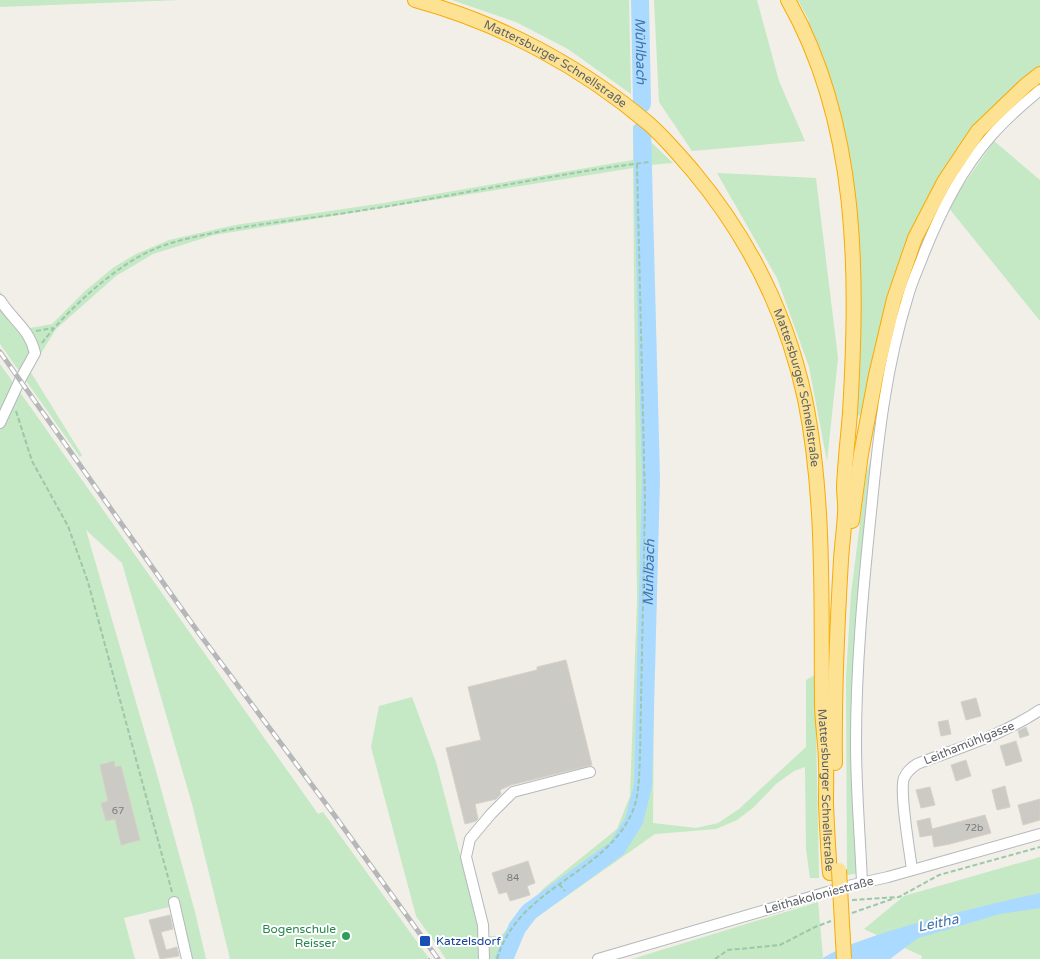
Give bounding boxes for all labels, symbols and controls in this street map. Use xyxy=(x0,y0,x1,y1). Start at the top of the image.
street label: Mattersburger Schnellstraße xyxy=(482,17,630,111)
water label: Mühlbach xyxy=(632,18,650,85)
street label: Mattersburger Schnellstraße xyxy=(771,306,822,468)
water label: Mühlbach xyxy=(639,539,658,606)
street label: Mattersburger Schnellstraße xyxy=(815,708,837,872)
street label: Leithamühlgasse xyxy=(922,718,1017,768)
house number: 67 xyxy=(112,805,124,817)
house number: 72b xyxy=(965,822,983,834)
house number: 84 xyxy=(507,872,519,884)
street label: Leithakoloniestraße xyxy=(763,874,875,916)
water label: Leitha xyxy=(916,910,961,936)
place label: Bogenschule Reisser xyxy=(262,922,336,950)
marker: Bogenschule Reisser xyxy=(340,930,352,942)
marker: Katzelsdorf xyxy=(418,934,432,948)
place label: Katzelsdorf xyxy=(436,934,501,948)

